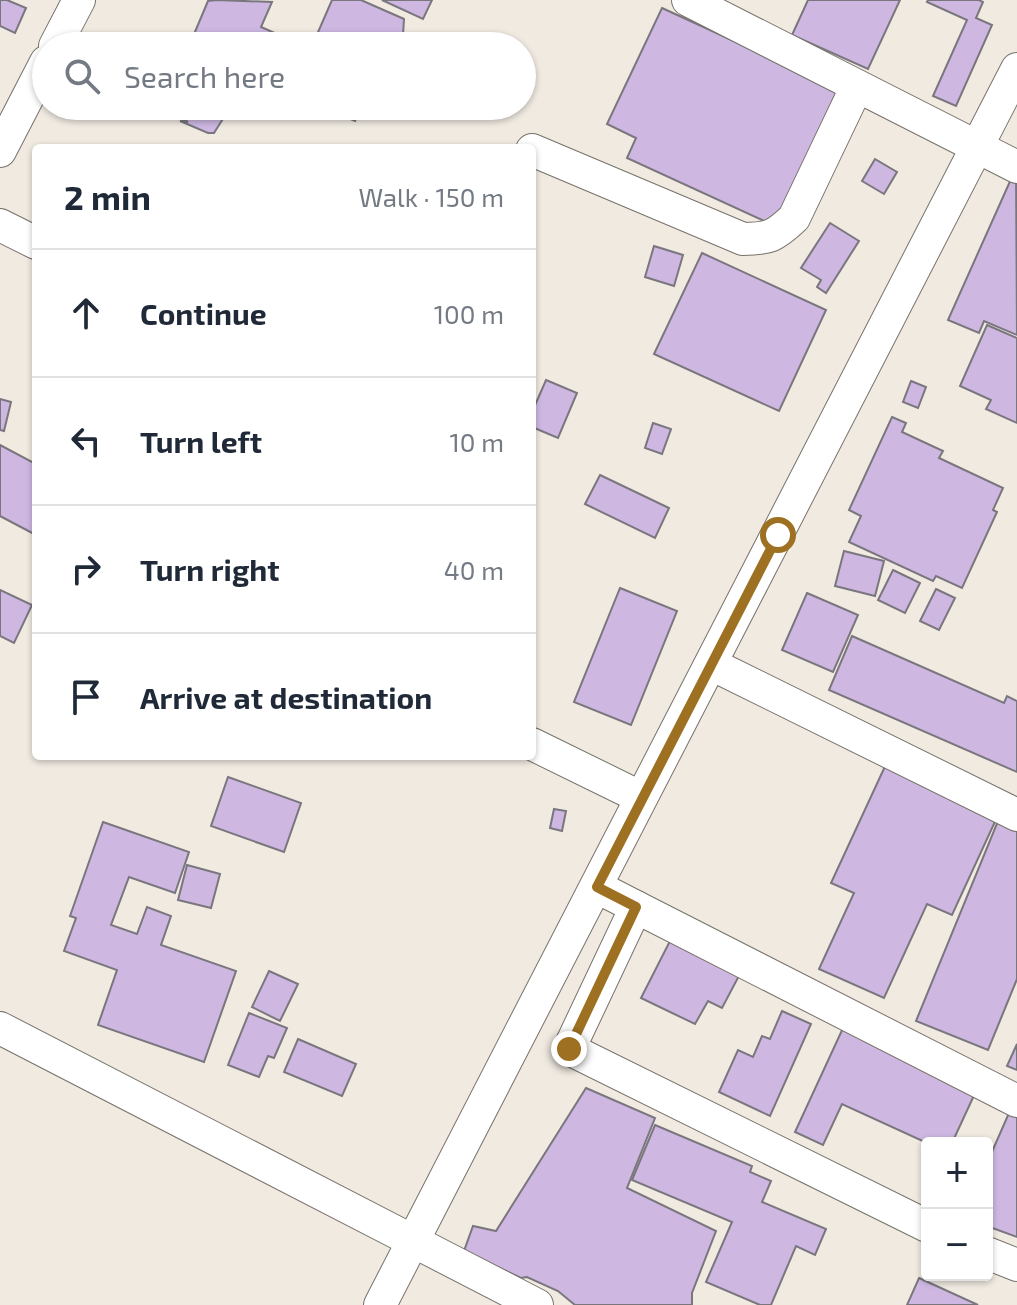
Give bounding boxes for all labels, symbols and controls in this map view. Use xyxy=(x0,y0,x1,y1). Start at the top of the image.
search box xyxy=(32,32,536,120)
icon: search xyxy=(60,54,104,98)
text: Search here xyxy=(124,58,285,94)
text: 2 min xyxy=(64,176,151,217)
text: Walk · 150 m xyxy=(358,181,504,212)
icon: ahead xyxy=(64,291,108,335)
text: Continue xyxy=(140,295,267,331)
text: 100 m xyxy=(434,298,504,329)
icon: left xyxy=(64,419,108,463)
text: Turn left xyxy=(140,423,262,459)
text: 10 m xyxy=(449,426,504,457)
route start xyxy=(760,517,796,553)
icon: right xyxy=(64,547,108,591)
text: Turn right xyxy=(140,551,280,587)
text: 40 m xyxy=(444,554,504,585)
icon: arrive xyxy=(64,675,108,719)
text: Arrive at destination xyxy=(140,679,432,715)
route end xyxy=(551,1031,587,1067)
map controls xyxy=(921,1137,993,1281)
button: + xyxy=(921,1137,993,1209)
button: − xyxy=(921,1209,993,1281)

